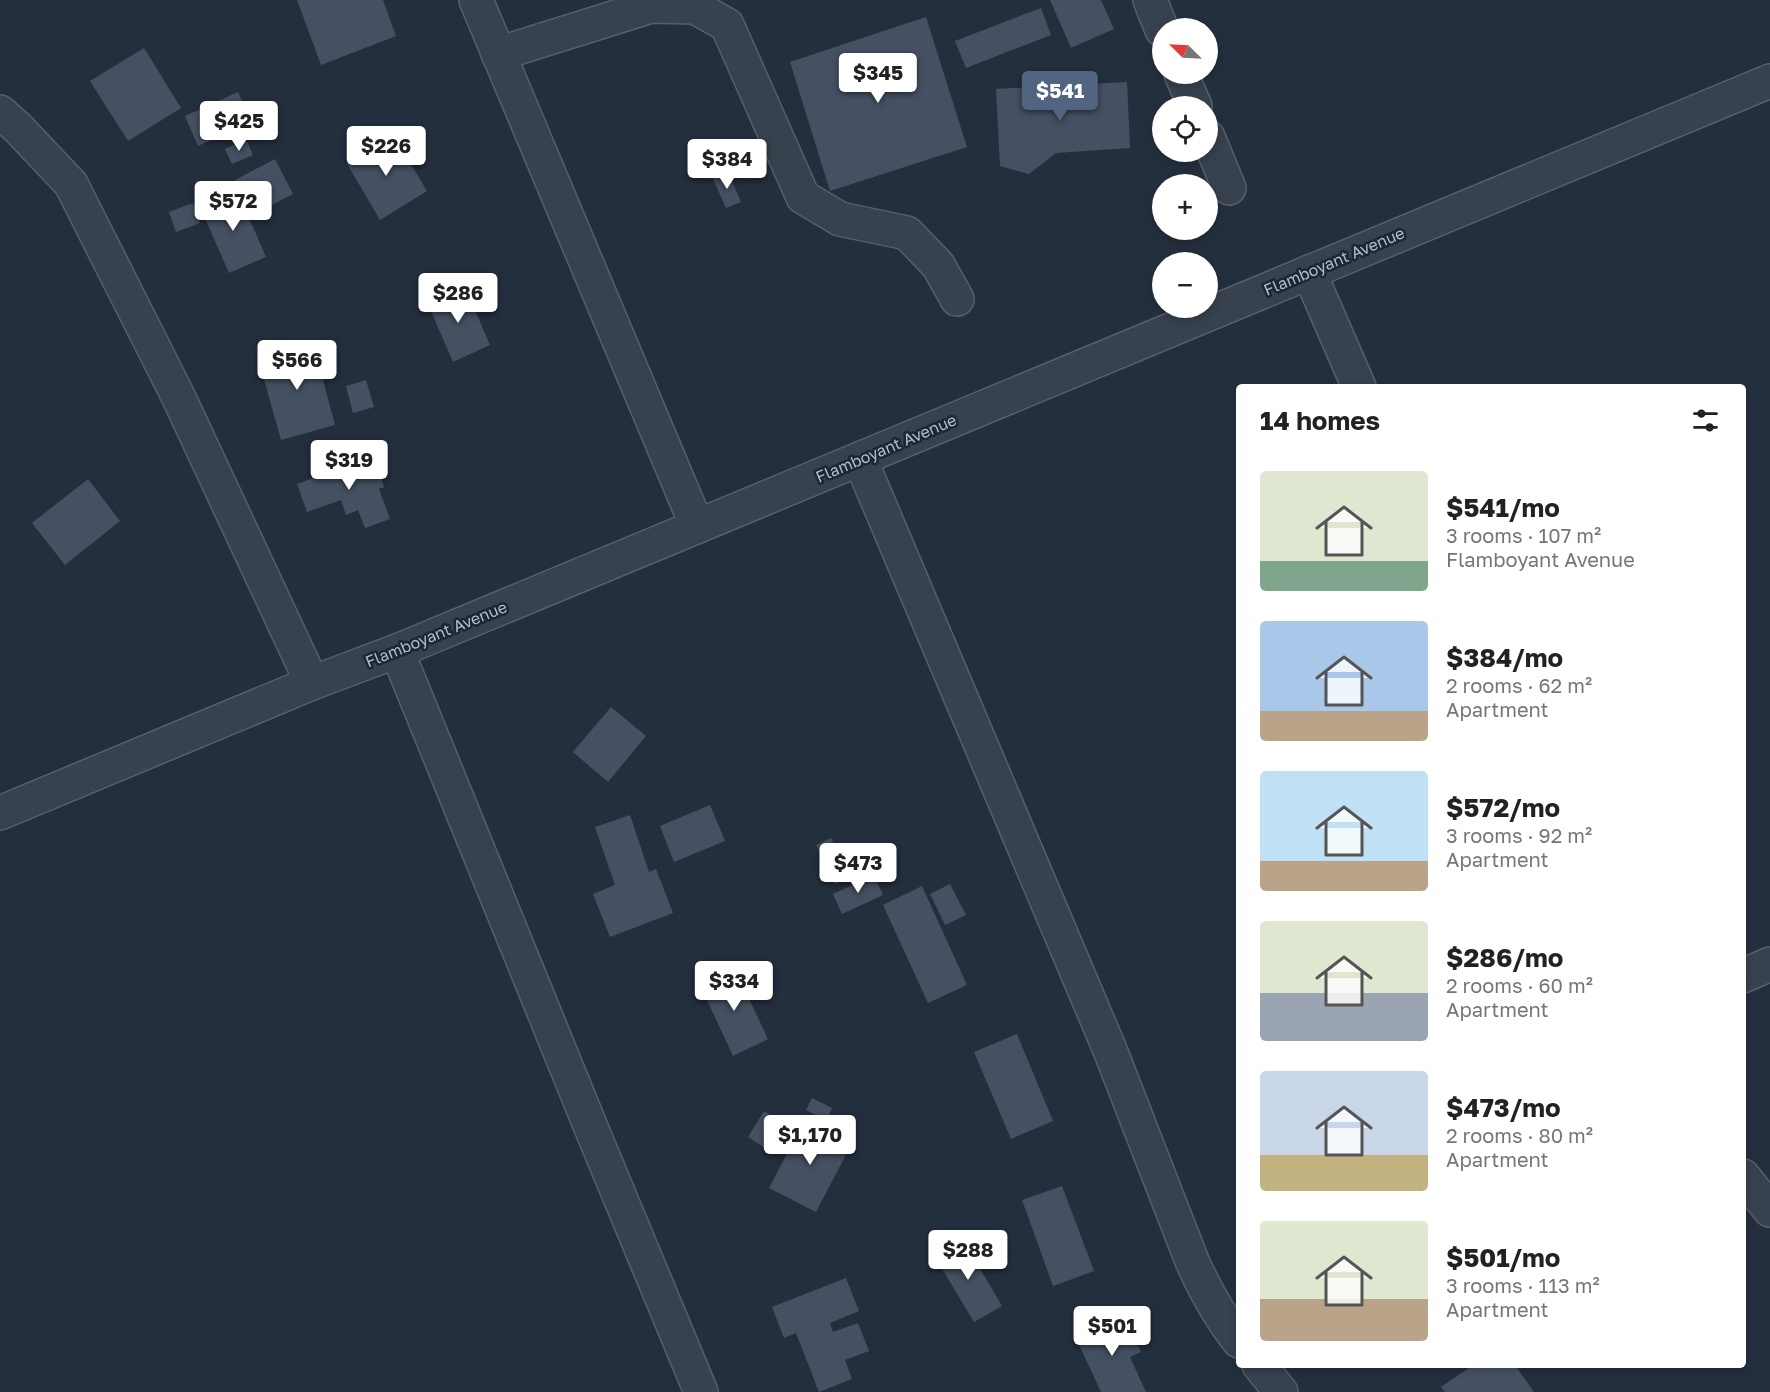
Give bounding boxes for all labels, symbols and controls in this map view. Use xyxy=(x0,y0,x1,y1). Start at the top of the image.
north arrow xyxy=(1152,18,1218,84)
map controls xyxy=(1152,18,1218,318)
pin: $345 xyxy=(842,53,914,104)
text: $345 xyxy=(853,60,903,84)
pin: $541 xyxy=(1024,71,1096,122)
text: $541 xyxy=(1036,78,1084,102)
button: locate xyxy=(1152,96,1218,162)
pin: $425 xyxy=(203,101,275,152)
text: $425 xyxy=(214,108,264,132)
pin: $226 xyxy=(350,126,422,177)
text: $226 xyxy=(361,133,411,157)
pin: $384 xyxy=(691,139,763,190)
text: $384 xyxy=(702,146,752,170)
button: + xyxy=(1152,174,1218,240)
pin: $572 xyxy=(197,181,269,232)
text: $572 xyxy=(209,188,257,212)
street label: Flamboyant Avenue xyxy=(1261,222,1407,300)
button: − xyxy=(1152,252,1218,318)
pin: $286 xyxy=(422,273,494,324)
text: $286 xyxy=(432,280,484,304)
pin: $566 xyxy=(261,340,333,391)
text: $566 xyxy=(272,347,323,371)
icon: filters xyxy=(1689,404,1722,437)
text: 14 homes xyxy=(1260,405,1380,436)
street label: Flamboyant Avenue xyxy=(813,409,959,487)
pin: $319 xyxy=(313,440,385,491)
text: $319 xyxy=(325,447,373,471)
text: $541/mo xyxy=(1446,492,1560,523)
icon: home xyxy=(1308,495,1380,567)
text: 3 rooms · 107 m² xyxy=(1446,523,1601,547)
text: Flamboyant Avenue xyxy=(1446,547,1635,571)
street label: Flamboyant Avenue xyxy=(362,596,510,672)
text: $384/mo xyxy=(1446,642,1563,673)
icon: home xyxy=(1308,645,1380,717)
text: 2 rooms · 62 m² xyxy=(1446,673,1592,697)
text: Apartment xyxy=(1446,697,1549,721)
text: $572/mo xyxy=(1446,792,1560,823)
icon: home xyxy=(1308,795,1380,867)
text: 3 rooms · 92 m² xyxy=(1446,823,1592,847)
pin: $473 xyxy=(822,843,894,894)
text: Apartment xyxy=(1446,847,1549,871)
text: $473 xyxy=(834,850,883,874)
text: $286/mo xyxy=(1446,942,1563,973)
icon: home xyxy=(1308,945,1380,1017)
pin: $334 xyxy=(698,961,770,1012)
text: $334 xyxy=(709,968,759,992)
text: 2 rooms · 60 m² xyxy=(1446,973,1593,997)
text: Apartment xyxy=(1446,997,1549,1021)
text: $473/mo xyxy=(1446,1092,1561,1123)
icon: home xyxy=(1308,1095,1380,1167)
pin: $1,170 xyxy=(761,1115,859,1166)
text: $1,170 xyxy=(778,1122,842,1146)
text: 2 rooms · 80 m² xyxy=(1446,1123,1593,1147)
text: Apartment xyxy=(1446,1147,1549,1171)
pin: $288 xyxy=(932,1230,1004,1281)
text: $288 xyxy=(942,1237,994,1261)
text: $501/mo xyxy=(1446,1242,1560,1273)
icon: home xyxy=(1308,1245,1380,1317)
text: 3 rooms · 113 m² xyxy=(1446,1273,1600,1297)
text: Apartment xyxy=(1446,1297,1549,1321)
pin: $501 xyxy=(1076,1306,1148,1357)
text: $501 xyxy=(1088,1313,1136,1337)

